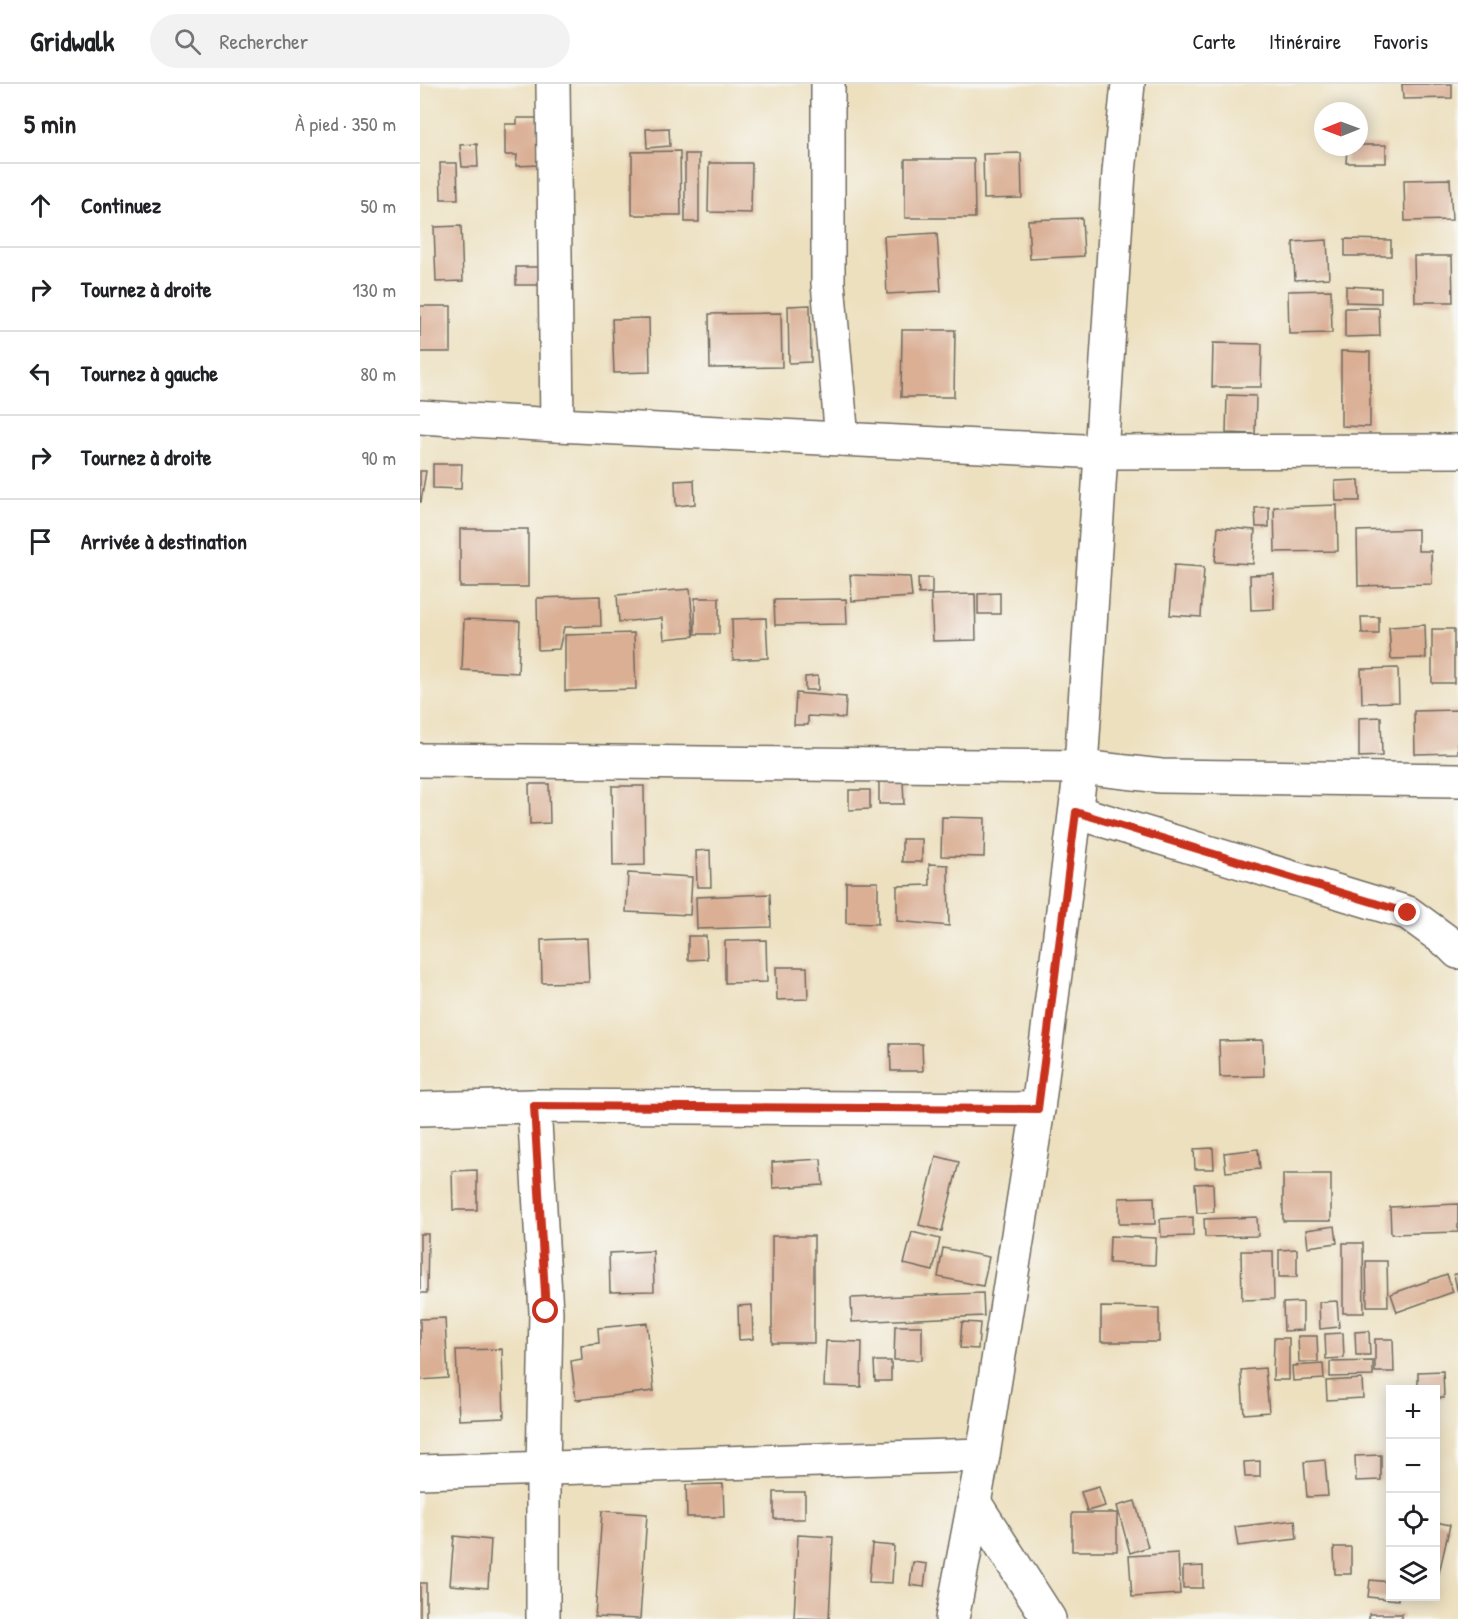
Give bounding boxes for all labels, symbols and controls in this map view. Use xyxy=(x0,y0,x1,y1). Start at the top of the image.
search box xyxy=(150,14,570,68)
text: Gridwalk xyxy=(30,22,114,60)
icon: search xyxy=(171,25,204,58)
text: Rechercher xyxy=(219,26,308,56)
text: Carte xyxy=(1193,27,1236,56)
text: Itinéraire xyxy=(1269,27,1341,56)
text: Favoris xyxy=(1374,27,1428,56)
north arrow xyxy=(1314,102,1368,156)
text: 5 min xyxy=(24,106,76,141)
text: À pied · 350 m xyxy=(295,110,396,137)
icon: ahead xyxy=(24,189,57,222)
text: Continuez xyxy=(81,190,161,220)
text: 50 m xyxy=(360,192,396,219)
icon: right xyxy=(24,273,57,306)
text: Tournez à droite xyxy=(81,274,211,304)
text: 130 m xyxy=(353,276,396,303)
icon: left xyxy=(24,357,57,390)
text: Tournez à gauche xyxy=(81,358,218,388)
text: 80 m xyxy=(360,360,396,387)
icon: right xyxy=(24,441,57,474)
text: Tournez à droite xyxy=(81,442,211,472)
text: 90 m xyxy=(362,444,396,471)
icon: arrive xyxy=(24,525,57,558)
text: Arrivée à destination xyxy=(81,526,247,556)
route end xyxy=(1394,899,1420,925)
route start xyxy=(532,1297,558,1323)
map controls xyxy=(1386,1385,1440,1601)
button: + xyxy=(1386,1385,1440,1439)
button: − xyxy=(1386,1439,1440,1493)
button: locate xyxy=(1386,1493,1440,1547)
button: layers xyxy=(1386,1547,1440,1601)

